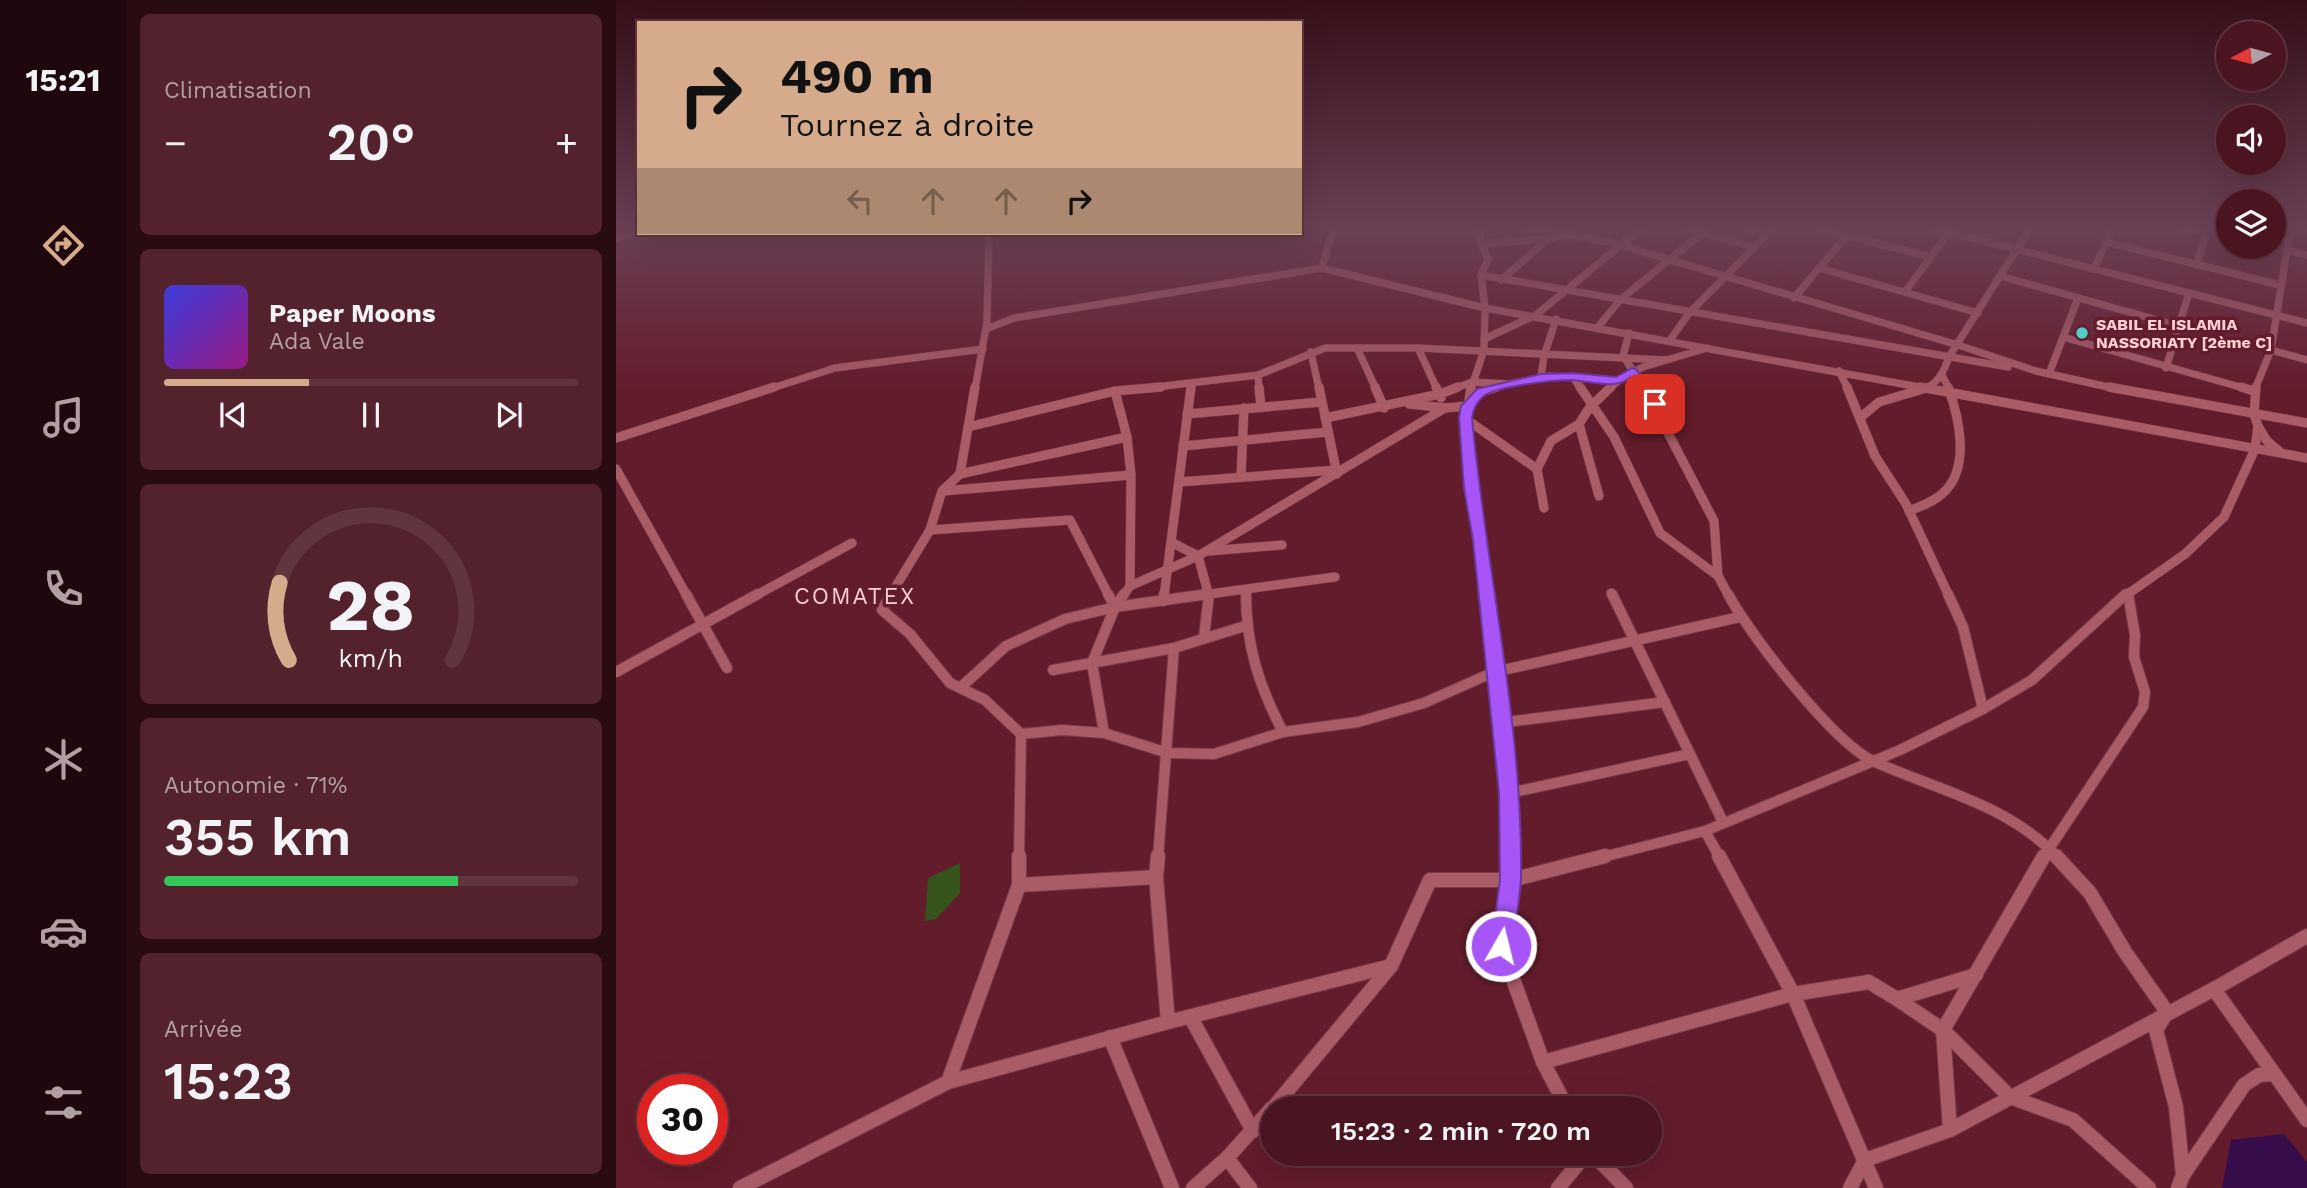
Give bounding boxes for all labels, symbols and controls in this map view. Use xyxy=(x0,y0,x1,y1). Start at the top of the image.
north arrow xyxy=(2216,21,2286,91)
map controls xyxy=(2216,21,2286,259)
text: 490 m xyxy=(780,47,934,105)
icon: right xyxy=(665,49,756,140)
text: 15:21 xyxy=(26,61,100,99)
text: Climatisation xyxy=(164,77,312,104)
button: sound xyxy=(2216,105,2286,175)
text: Tournez à droite xyxy=(780,106,1035,144)
text: 20° xyxy=(327,112,415,173)
text: − xyxy=(164,121,187,165)
text: + xyxy=(555,121,578,165)
icon: left xyxy=(841,182,879,220)
icon: ahead xyxy=(914,182,952,220)
icon: ahead xyxy=(987,182,1025,220)
icon: right xyxy=(1060,182,1098,220)
button: layers xyxy=(2216,189,2286,259)
icon: directions xyxy=(39,221,88,270)
text: Paper Moons xyxy=(269,298,436,328)
place label: SABIL EL ISLAMIA NASSORIATY [2ème C] xyxy=(2096,315,2272,352)
marker: SABIL EL ISLAMIA NASSORIATY [2ème C] xyxy=(2074,325,2090,341)
text: Ada Vale xyxy=(269,328,365,355)
pin xyxy=(1625,374,1685,434)
icon: arrive xyxy=(1636,385,1674,423)
icon: music xyxy=(39,393,88,442)
icon: previous xyxy=(214,396,252,434)
icon: pause xyxy=(352,396,390,434)
icon: next xyxy=(490,396,528,434)
text: 28 xyxy=(326,562,416,648)
icon: phone xyxy=(39,564,88,613)
district label: COMATEX xyxy=(794,583,916,610)
text: km/h xyxy=(339,644,403,673)
icon: climate xyxy=(39,735,88,784)
text: Autonomie · 71% xyxy=(164,772,347,799)
text: 355 km xyxy=(164,807,352,868)
icon: car xyxy=(39,907,88,956)
position arrow xyxy=(1464,909,1538,983)
text: Arrivée xyxy=(164,1016,243,1043)
text: 15:23 xyxy=(164,1051,293,1112)
speed limit sign: 30 xyxy=(637,1074,728,1165)
icon: filters xyxy=(39,1078,88,1127)
text: 15:23 · 2 min · 720 m xyxy=(1331,1116,1591,1146)

